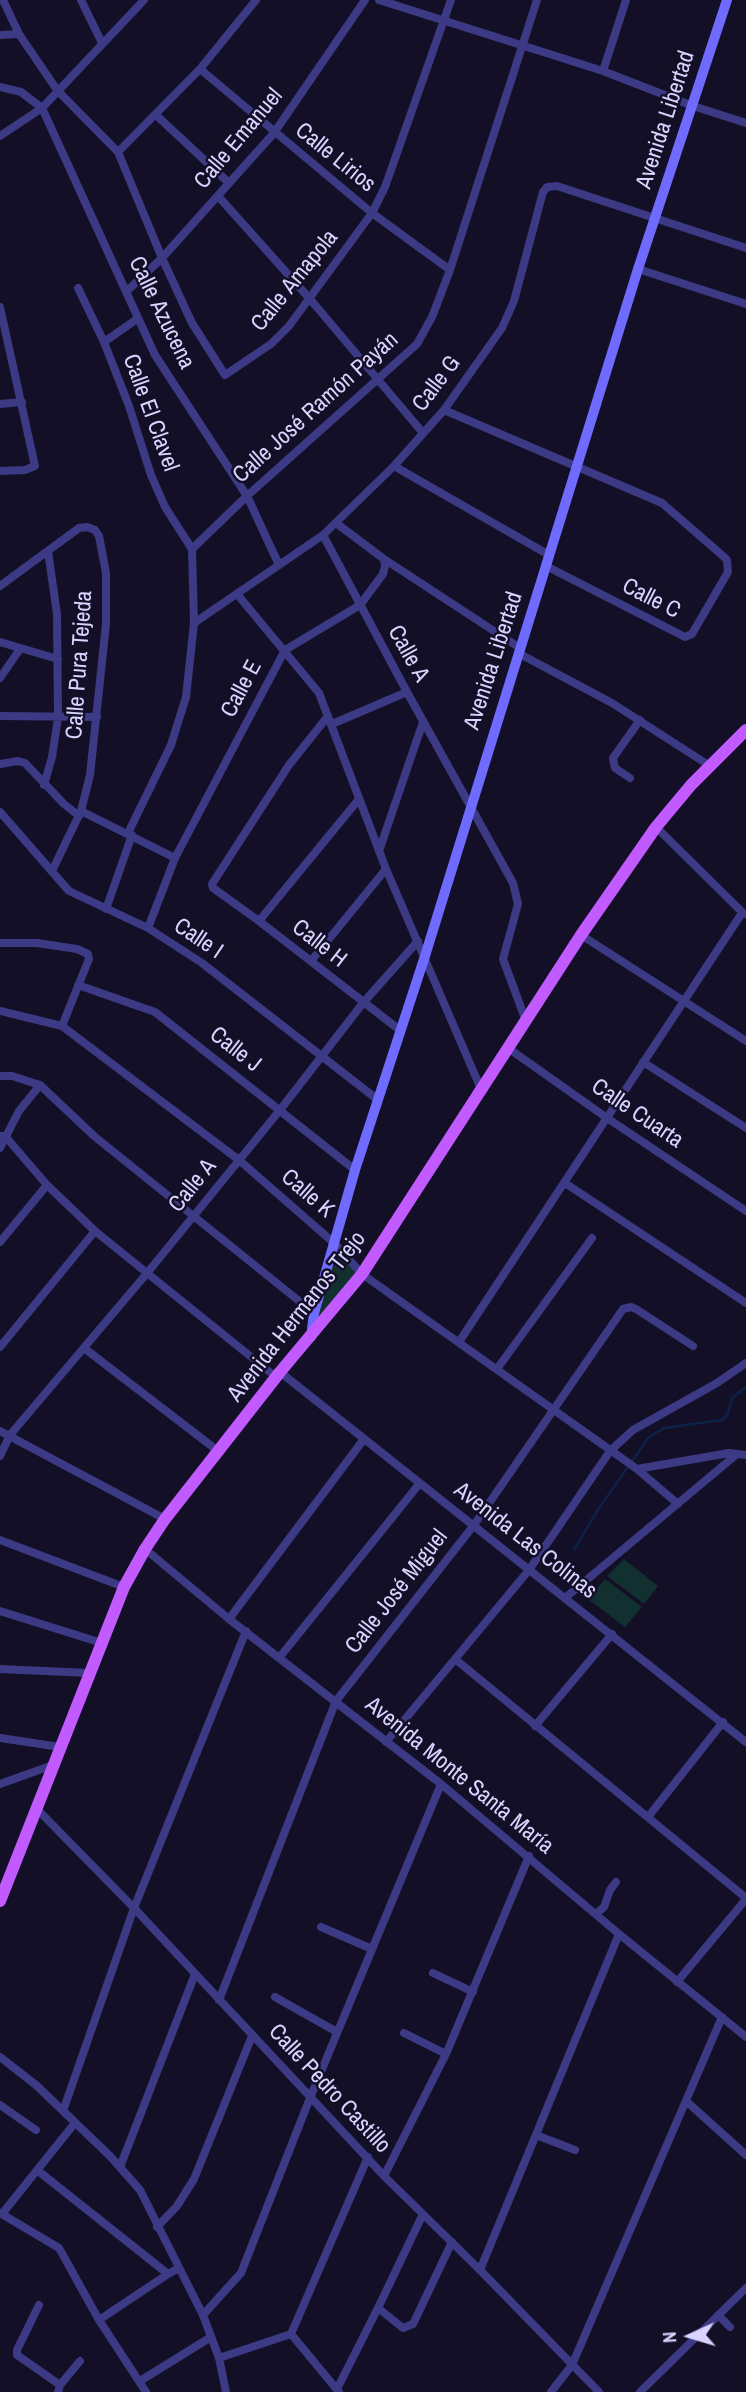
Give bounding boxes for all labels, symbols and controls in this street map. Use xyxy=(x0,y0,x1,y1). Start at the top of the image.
street label: Avenida Libertad xyxy=(631,48,701,192)
street label: Calle Emanuel xyxy=(189,83,289,195)
street label: Calle Lirios xyxy=(289,117,381,199)
street label: Calle Amapola xyxy=(246,225,344,337)
street label: Calle Azucena xyxy=(122,252,200,374)
street label: Calle José Ramón Payán xyxy=(228,327,404,489)
street label: Calle El Clavel xyxy=(116,351,184,475)
street label: Calle G xyxy=(407,351,467,417)
street label: Calle C xyxy=(617,573,685,625)
street label: Avenida Libertad xyxy=(459,589,529,733)
street label: Calle Pura Tejeda xyxy=(61,590,99,740)
street label: Calle A xyxy=(381,621,435,687)
street label: Calle E xyxy=(216,656,268,722)
street label: Calle I xyxy=(168,913,228,965)
street label: Calle H xyxy=(286,914,352,974)
street label: Calle J xyxy=(204,1021,266,1079)
street label: Calle Cuarta xyxy=(586,1073,688,1155)
street label: Calle A xyxy=(163,1154,223,1218)
street label: Calle K xyxy=(275,1164,339,1224)
street label: Avenida Hermanos Trejo xyxy=(222,1226,372,1408)
street label: Avenida Las Colinas xyxy=(448,1477,602,1605)
street label: Calle José Miguel xyxy=(340,1524,454,1660)
street label: Avenida Monte Santa María xyxy=(359,1691,559,1861)
street label: Calle Pedro Castillo xyxy=(262,2019,396,2159)
north arrow xyxy=(655,2301,725,2371)
text: N xyxy=(656,2331,682,2344)

